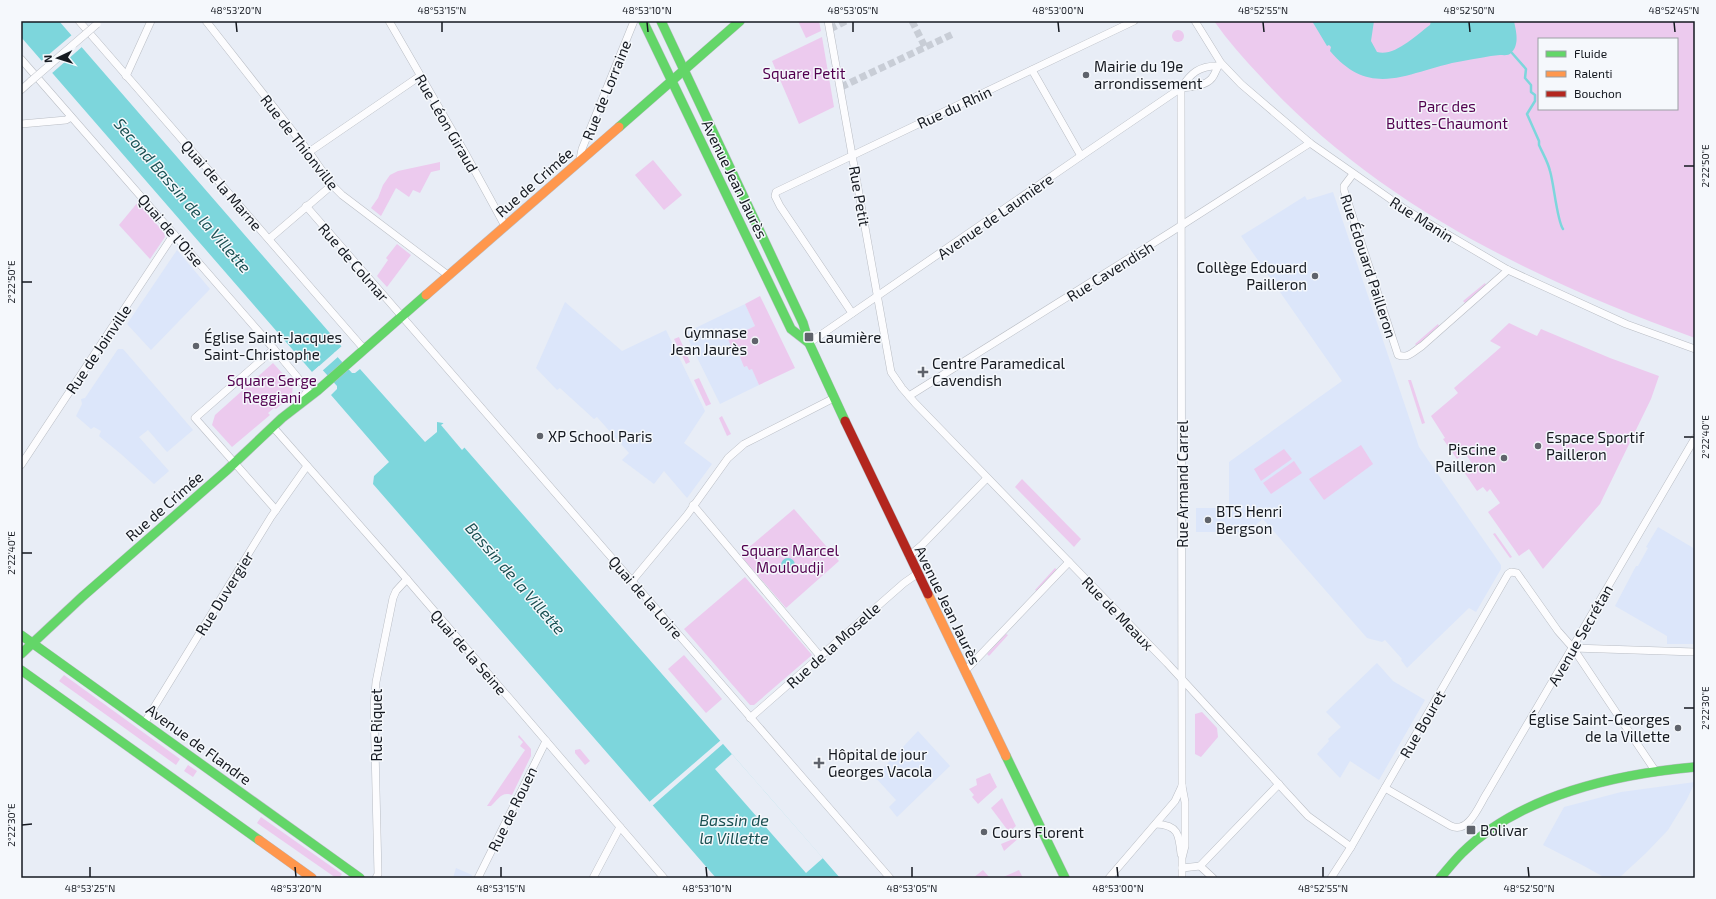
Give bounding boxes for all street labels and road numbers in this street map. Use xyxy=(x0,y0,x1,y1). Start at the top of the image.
street label: Rue de Lorraine xyxy=(578,37,634,143)
street label: Rue Léon Giraud xyxy=(412,71,482,175)
street label: Rue du Rhin xyxy=(914,82,994,132)
street label: Rue de Thionville xyxy=(257,91,343,193)
street label: Avenue Jean Jaurès xyxy=(698,117,772,241)
street label: Quai de la Marne xyxy=(177,136,266,235)
street label: Rue de Crimée xyxy=(492,143,576,221)
street label: Rue Petit xyxy=(846,164,874,228)
street label: Avenue de Laumière xyxy=(934,169,1056,263)
street label: Quai de l'Oise xyxy=(134,190,208,271)
street label: Rue Édouard Pailleron xyxy=(1337,192,1401,340)
street label: Rue Manin xyxy=(1387,192,1457,246)
street label: Rue de Colmar xyxy=(315,219,393,305)
street label: Rue Cavendish xyxy=(1063,237,1157,305)
street label: Rue de Joinville xyxy=(62,301,134,397)
street label: Rue Armand Carrel xyxy=(1173,420,1191,548)
street label: Rue de Crimée xyxy=(122,467,206,545)
street label: Avenue Jean Jaurès xyxy=(911,543,985,667)
street label: Rue Duvergier xyxy=(191,548,257,638)
street label: Quai de la Loire xyxy=(604,552,687,643)
street label: Rue de Meaux xyxy=(1078,573,1158,654)
street label: Avenue Secrétan xyxy=(1544,581,1616,689)
street label: Rue de la Moselle xyxy=(783,598,883,692)
street label: Quai de la Seine xyxy=(426,606,511,699)
street label: Rue Bouret xyxy=(1395,687,1449,761)
street label: Rue Riquet xyxy=(367,688,385,762)
street label: Avenue de Flandre xyxy=(143,700,255,788)
street label: Rue de Rouen xyxy=(484,764,540,854)

